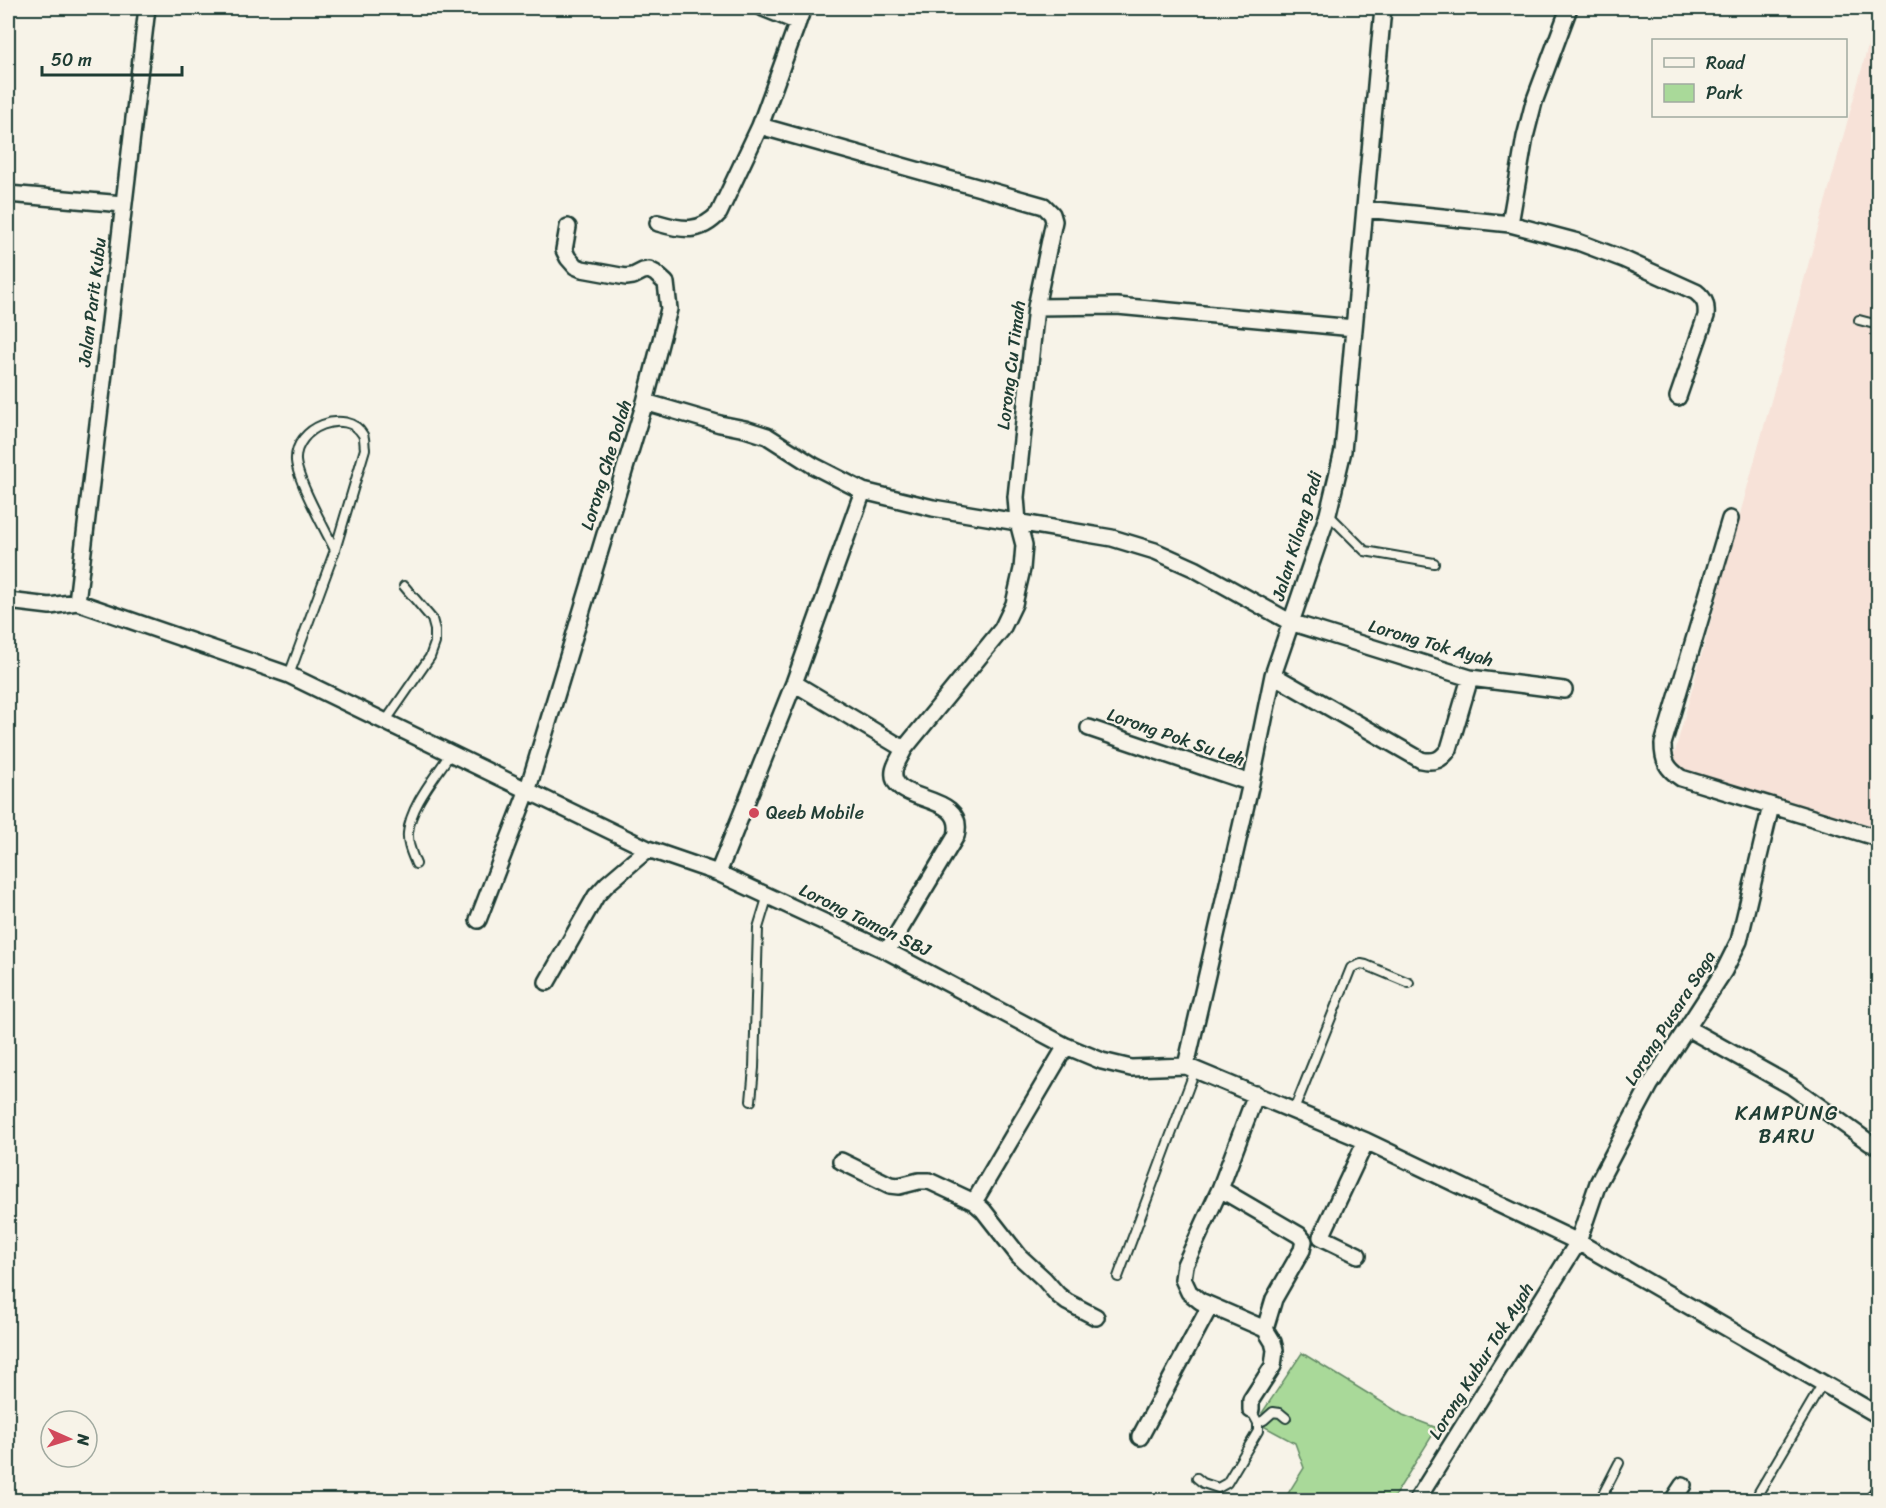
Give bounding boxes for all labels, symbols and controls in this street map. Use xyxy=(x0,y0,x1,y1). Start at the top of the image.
scale bar xyxy=(42,39,182,77)
legend xyxy=(1652,39,1847,117)
text: 50 m xyxy=(51,44,92,76)
text: Road xyxy=(1706,47,1746,79)
text: Park xyxy=(1706,77,1743,109)
street label: Jalan Parit Kubu xyxy=(68,235,116,370)
street label: Lorong Cu Timah xyxy=(987,299,1035,431)
street label: Lorong Che Dolah xyxy=(571,396,641,534)
street label: Jalan Kilang Padi xyxy=(1262,466,1332,606)
street label: Lorong Tok Ayah xyxy=(1365,610,1497,676)
street label: Lorong Pok Su Leh xyxy=(1103,698,1249,776)
place label: Qeeb Mobile xyxy=(766,797,864,829)
marker: Qeeb Mobile xyxy=(747,806,761,820)
street label: Lorong Taman SBJ xyxy=(794,874,937,966)
street label: Lorong Pusara Saga xyxy=(1615,944,1725,1092)
district label: KAMPUNG BARU xyxy=(1735,1096,1839,1154)
street label: Lorong Kubur Tok Ayah xyxy=(1420,1276,1542,1446)
north arrow xyxy=(39,1409,99,1469)
text: N xyxy=(69,1432,98,1447)

